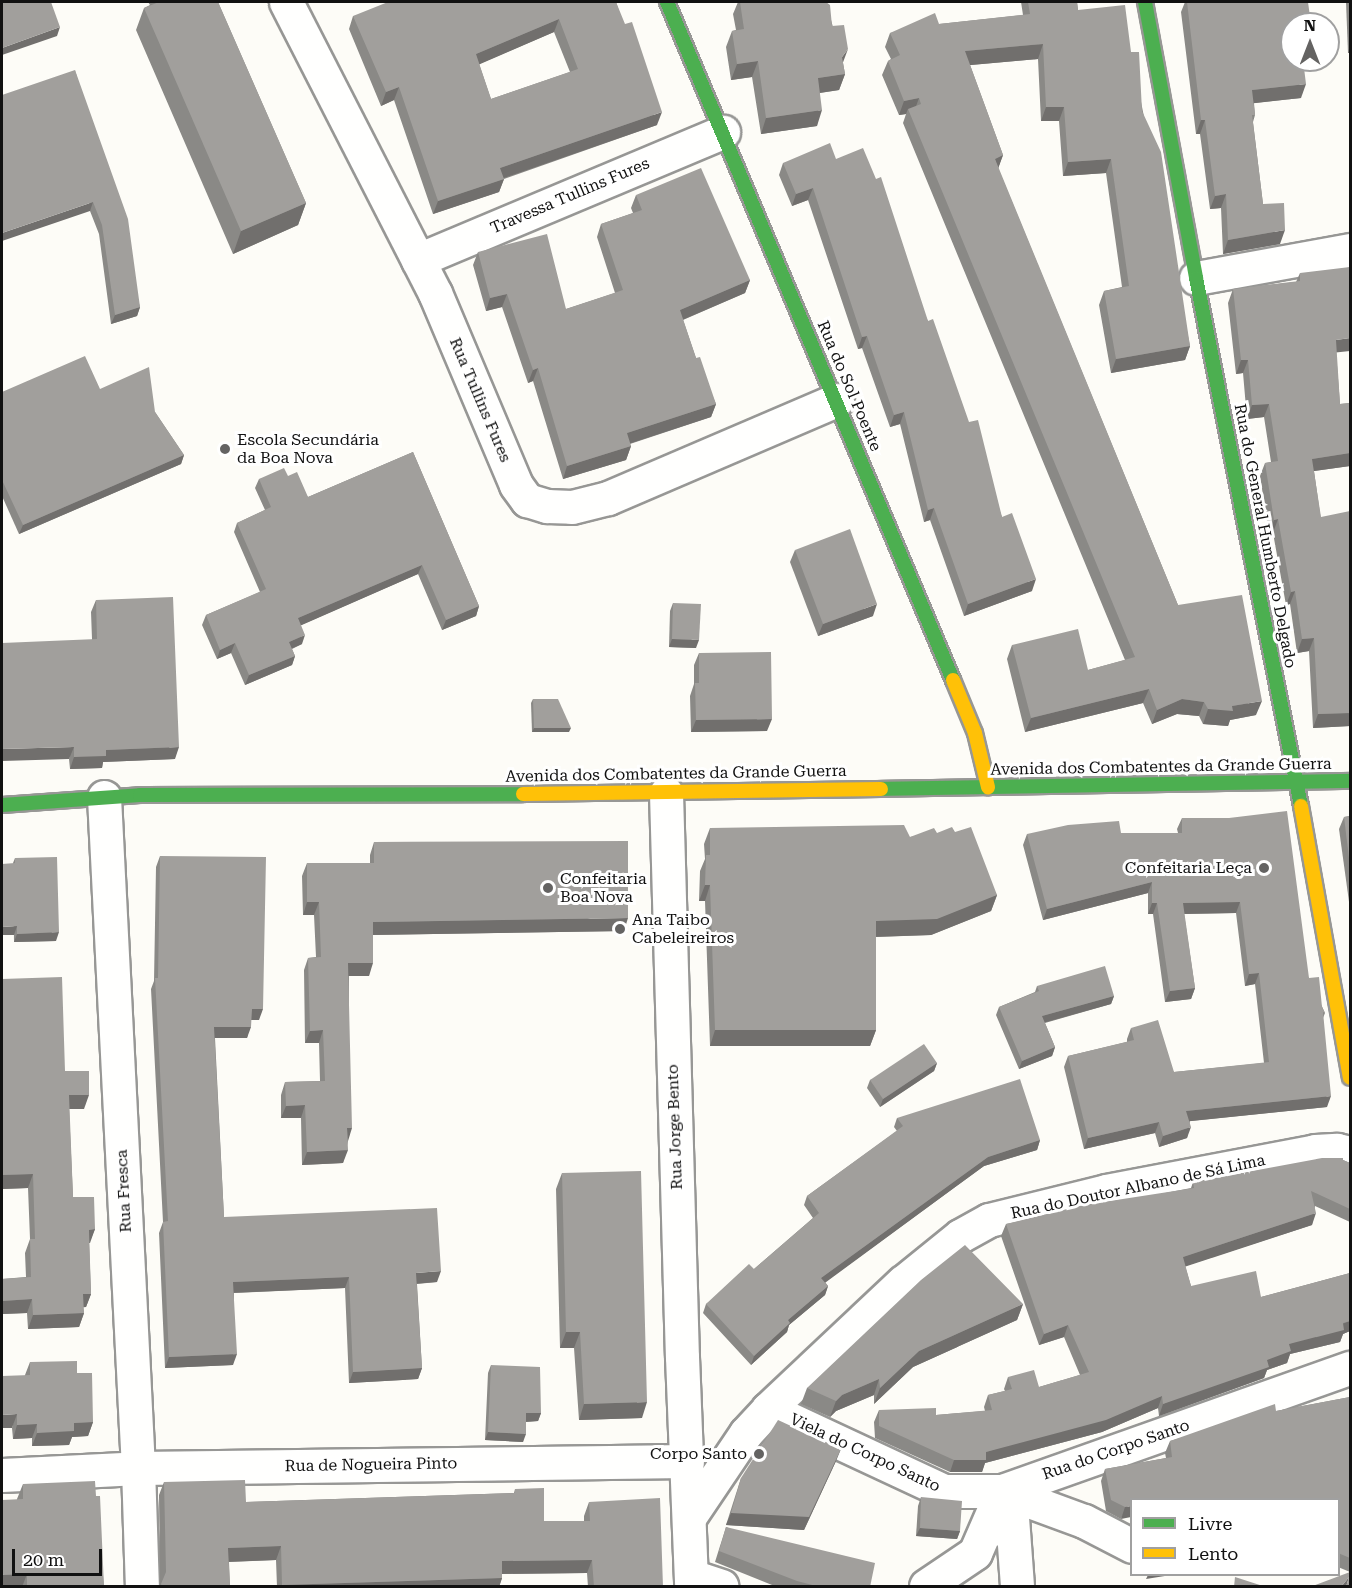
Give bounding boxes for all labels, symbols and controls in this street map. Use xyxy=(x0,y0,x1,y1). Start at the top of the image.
north arrow xyxy=(1280,12,1340,72)
text: N xyxy=(1304,16,1316,35)
street label: Travessa Tullins Fures xyxy=(488,154,652,238)
street label: Rua do Sol Poente xyxy=(813,318,885,454)
street label: Rua Tullins Fures xyxy=(445,335,515,465)
street label: Rua do General Humberto Delgado xyxy=(1230,402,1300,670)
place label: Escola Secundária da Boa Nova xyxy=(237,430,379,468)
marker: Escola Secundária da Boa Nova xyxy=(218,442,232,456)
street label: Avenida dos Combatentes da Grande Guerra xyxy=(990,754,1332,780)
street label: Avenida dos Combatentes da Grande Guerra xyxy=(505,761,847,787)
place label: Confeitaria Leça xyxy=(1125,858,1252,878)
marker: Confeitaria Leça xyxy=(1257,861,1271,875)
place label: Confeitaria Boa Nova xyxy=(560,869,647,907)
marker: Confeitaria Boa Nova xyxy=(541,881,555,895)
place label: Ana Taibo Cabeleireiros xyxy=(632,910,734,948)
marker: Ana Taibo Cabeleireiros xyxy=(613,922,627,936)
street label: Rua Jorge Bento xyxy=(663,1064,687,1190)
street label: Rua Fresca xyxy=(112,1149,136,1233)
street label: Rua do Doutor Albano de Sá Lima xyxy=(1009,1151,1267,1223)
street label: Viela do Corpo Santo xyxy=(787,1410,943,1496)
street label: Rua do Corpo Santo xyxy=(1040,1416,1192,1484)
place label: Corpo Santo xyxy=(650,1444,747,1464)
marker: Corpo Santo xyxy=(752,1447,766,1461)
street label: Rua de Nogueira Pinto xyxy=(285,1454,457,1476)
legend xyxy=(1130,1498,1340,1576)
text: Livre xyxy=(1188,1513,1232,1534)
scale bar xyxy=(15,1537,105,1575)
text: Lento xyxy=(1188,1543,1238,1564)
text: 20 m xyxy=(23,1549,64,1570)

